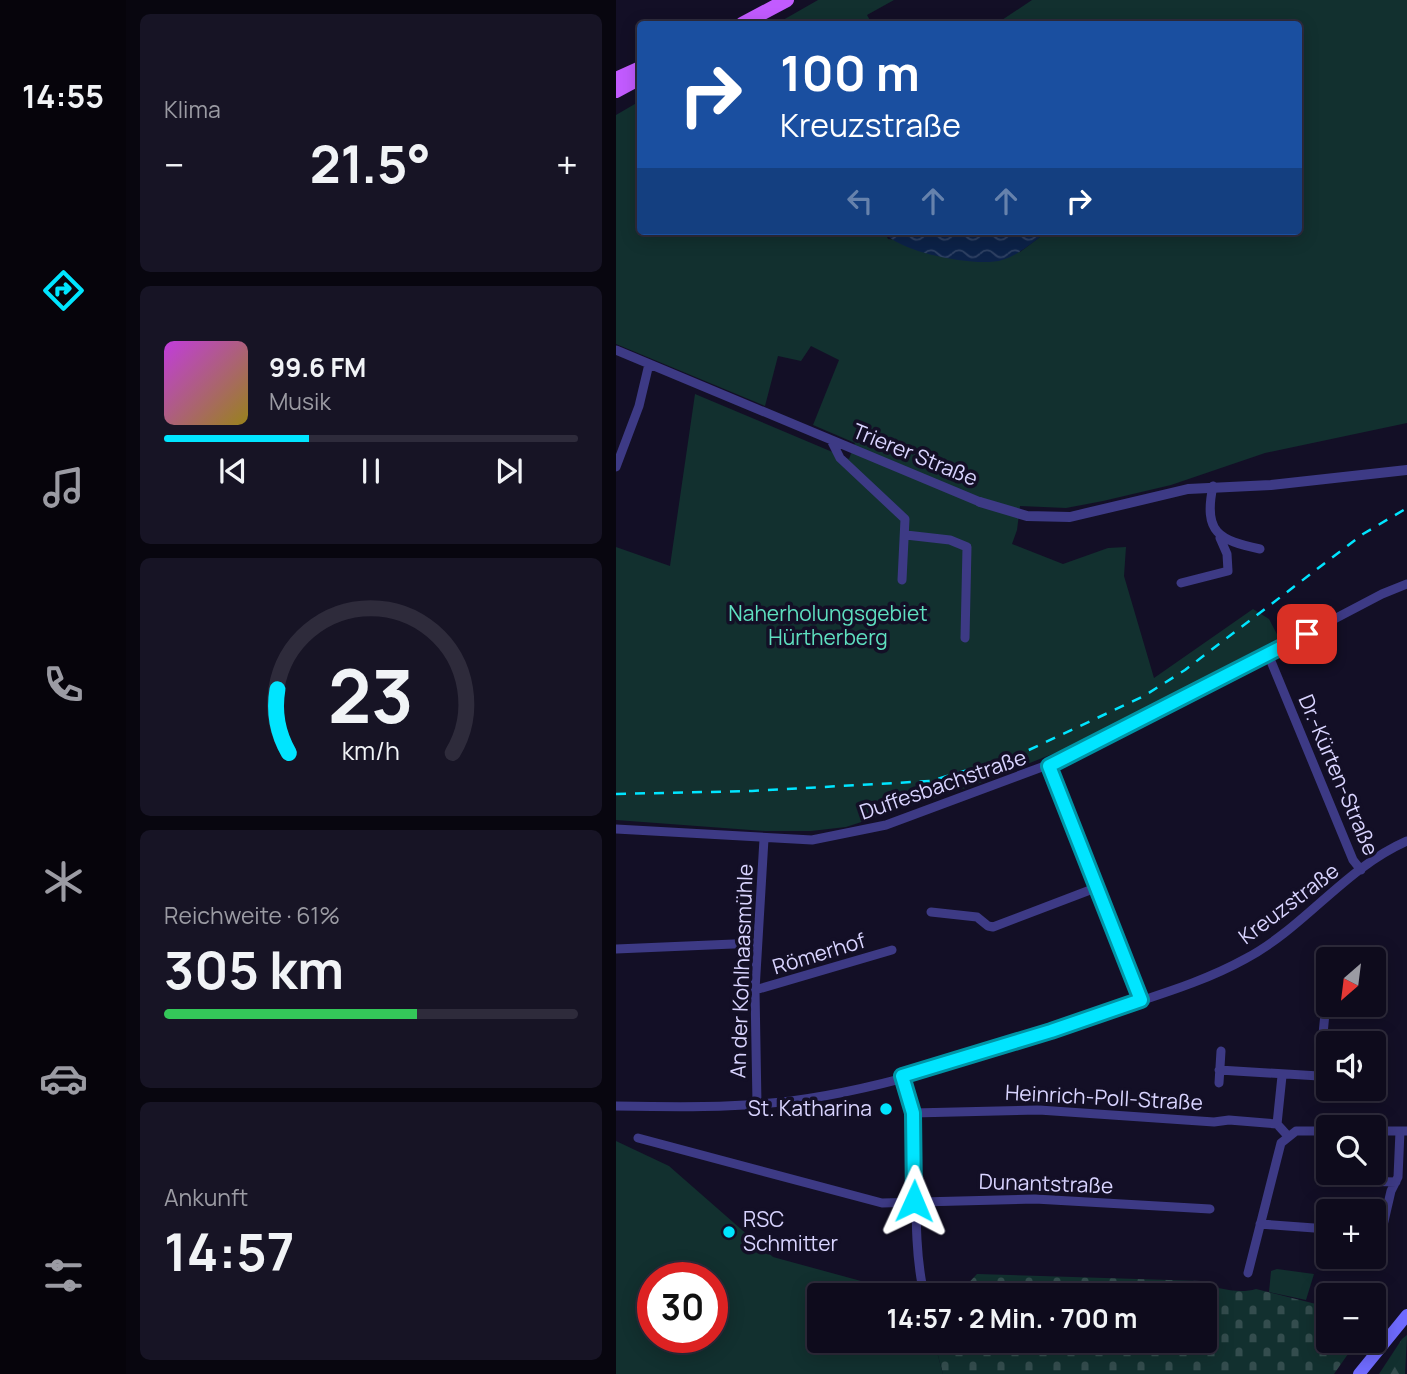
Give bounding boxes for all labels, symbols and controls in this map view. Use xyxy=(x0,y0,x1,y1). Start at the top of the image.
text: 100 m xyxy=(780,39,920,106)
icon: right xyxy=(665,49,756,140)
text: 14:55 xyxy=(22,74,104,118)
text: Klima xyxy=(164,93,221,125)
text: Kreuzstraße xyxy=(780,103,961,147)
text: 21.5° xyxy=(310,128,431,199)
text: − xyxy=(164,138,185,190)
text: + xyxy=(556,138,578,190)
icon: left xyxy=(841,182,879,220)
icon: ahead xyxy=(914,182,952,220)
icon: ahead xyxy=(987,182,1025,220)
icon: right xyxy=(1060,182,1098,220)
icon: directions xyxy=(39,266,88,315)
text: 99.6 FM xyxy=(269,349,366,385)
text: Musik xyxy=(269,385,331,417)
street label: Trierer Straße xyxy=(849,416,982,492)
icon: previous xyxy=(214,452,252,490)
icon: pause xyxy=(352,452,390,490)
icon: next xyxy=(490,452,528,490)
icon: music xyxy=(39,463,88,512)
park label: Naherholungsgebiet Hürtherberg xyxy=(728,599,928,651)
pin xyxy=(1277,604,1337,664)
icon: arrive xyxy=(1288,615,1326,653)
text: 23 xyxy=(328,645,414,745)
icon: phone xyxy=(39,660,88,709)
street label: Dr.-Kürten-Straße xyxy=(1292,690,1385,859)
text: km/h xyxy=(342,733,400,768)
street label: Duffesbachstraße xyxy=(856,742,1030,826)
street label: Kreuzstraße xyxy=(1233,856,1344,950)
icon: climate xyxy=(39,857,88,906)
street label: An der Kohlhaasmühle xyxy=(723,863,759,1079)
text: Reichweite · 61% xyxy=(164,899,340,931)
street label: Römerhof xyxy=(769,926,869,980)
text: 305 km xyxy=(164,934,344,1005)
north arrow xyxy=(1316,947,1386,1017)
map controls xyxy=(1316,947,1386,1353)
button: sound xyxy=(1316,1031,1386,1101)
icon: car xyxy=(39,1054,88,1103)
street label: Heinrich-Poll-Straße xyxy=(1004,1078,1204,1116)
place label: St. Katharina xyxy=(748,1094,872,1122)
marker: St. Katharina xyxy=(878,1101,894,1117)
button: search xyxy=(1316,1115,1386,1185)
position arrow xyxy=(877,1164,951,1238)
street label: Dunantstraße xyxy=(978,1167,1114,1199)
text: Ankunft xyxy=(164,1181,248,1213)
button: + xyxy=(1316,1199,1386,1269)
place label: RSC Schmitter xyxy=(743,1205,839,1257)
text: 14:57 xyxy=(164,1216,294,1287)
marker: RSC Schmitter xyxy=(721,1224,737,1240)
icon: filters xyxy=(39,1251,88,1300)
speed limit sign: 30 xyxy=(637,1262,728,1353)
button: − xyxy=(1316,1283,1386,1353)
text: 14:57 · 2 Min. · 700 m xyxy=(887,1300,1137,1336)

